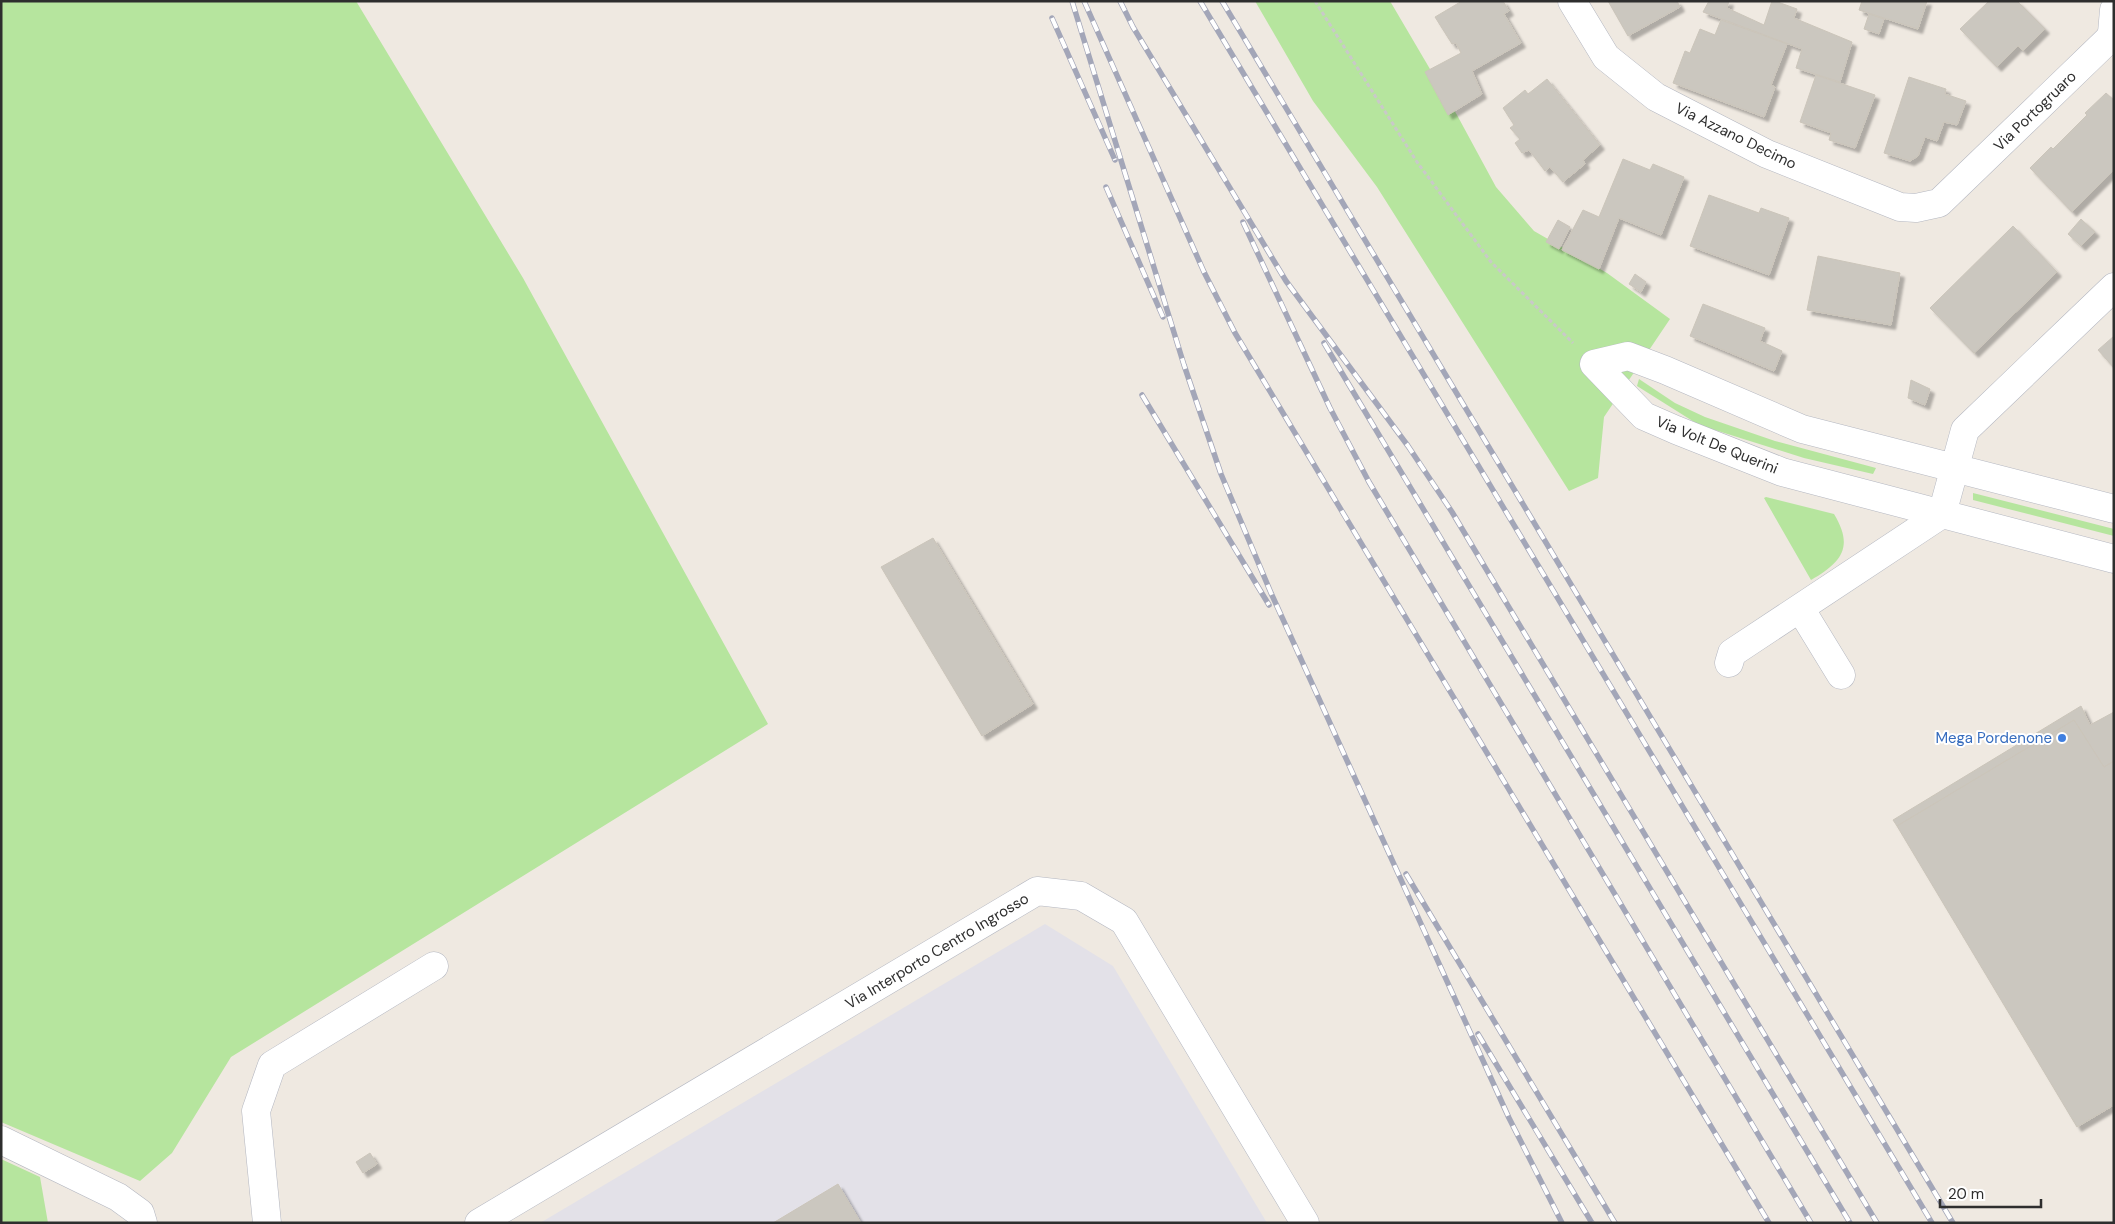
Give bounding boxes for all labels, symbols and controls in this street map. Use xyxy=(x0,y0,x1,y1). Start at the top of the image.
street label: Via Portogruaro xyxy=(1989,66,2081,156)
street label: Via Azzano Decimo xyxy=(1672,98,1800,174)
street label: Via Volt De Querini xyxy=(1653,411,1781,479)
place label: Mega Pordenone xyxy=(1935,728,2052,748)
marker: Mega Pordenone xyxy=(2056,732,2068,744)
street label: Via Interporto Centro Ingrosso xyxy=(842,888,1032,1014)
scale bar xyxy=(1940,1176,2041,1208)
text: 20 m xyxy=(1948,1184,1984,1204)

